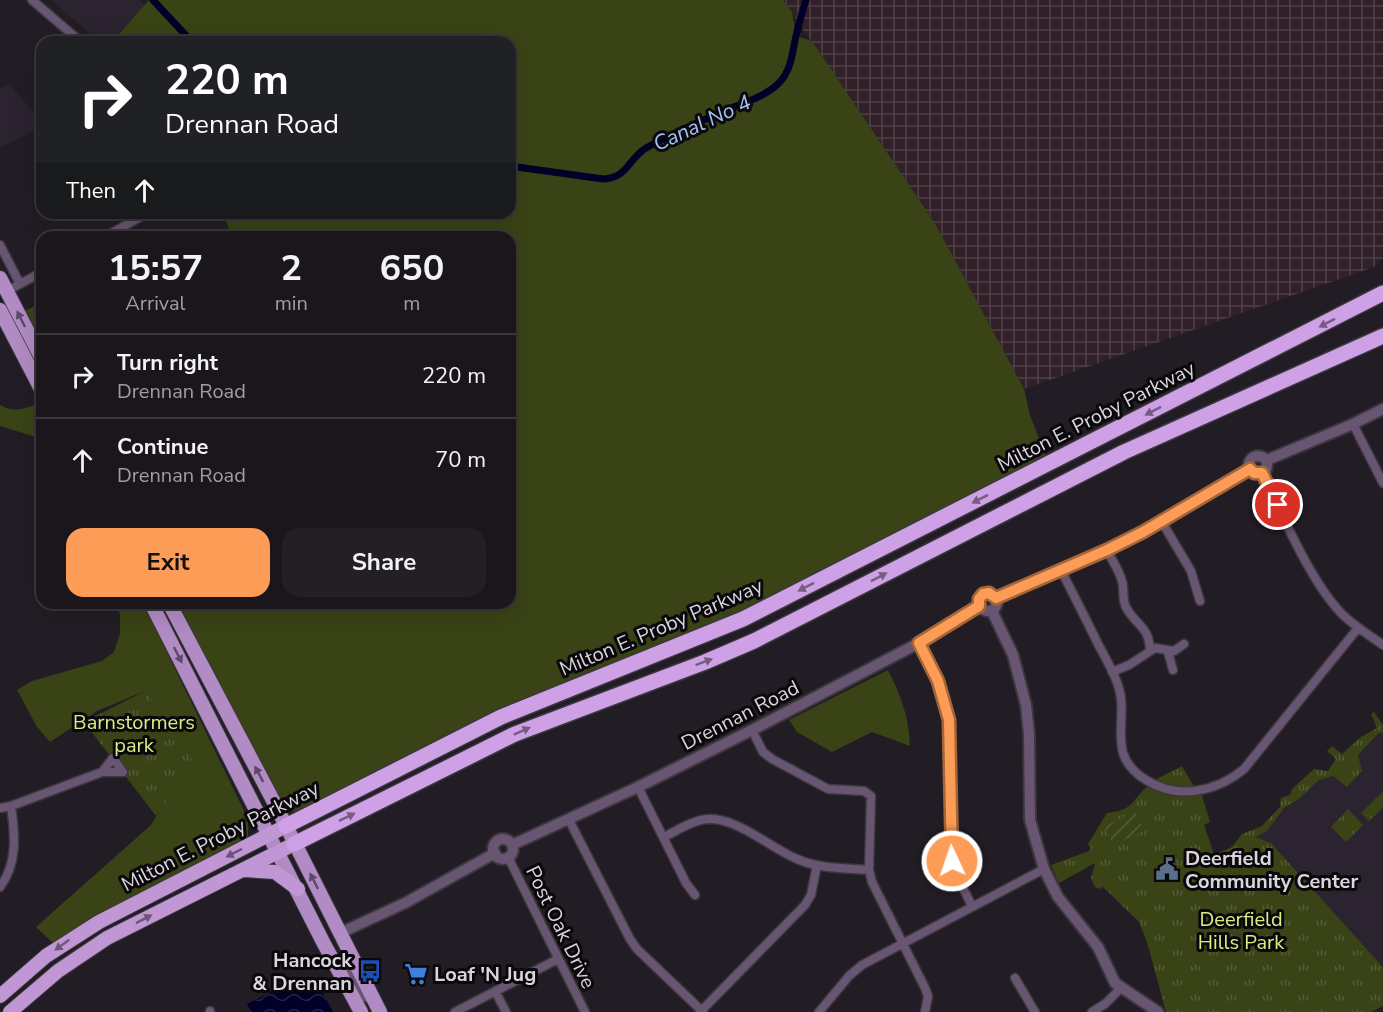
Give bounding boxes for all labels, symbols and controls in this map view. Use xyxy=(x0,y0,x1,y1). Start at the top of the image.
text: 220 m xyxy=(165,52,289,109)
icon: right xyxy=(66,60,144,138)
water label: Canal No 4 xyxy=(649,88,755,158)
text: Drennan Road xyxy=(165,106,339,143)
icon: ahead xyxy=(128,174,161,207)
text: Then xyxy=(66,176,116,206)
text: 15:57 xyxy=(108,244,203,293)
text: 2 xyxy=(280,244,302,293)
text: 650 xyxy=(379,244,444,293)
text: Arrival xyxy=(125,290,185,317)
text: min xyxy=(275,290,308,317)
text: m xyxy=(403,290,420,317)
one-way arrow xyxy=(16,310,26,327)
one-way arrow xyxy=(1319,318,1336,327)
text: Turn right xyxy=(117,348,218,378)
street label: Milton E. Proby Parkway xyxy=(993,355,1200,478)
icon: right xyxy=(66,360,99,393)
text: 220 m xyxy=(422,361,486,391)
text: Drennan Road xyxy=(117,378,246,405)
one-way arrow xyxy=(1145,406,1162,416)
text: Continue xyxy=(117,432,208,462)
icon: ahead xyxy=(66,444,99,477)
text: 70 m xyxy=(435,445,486,475)
text: Drennan Road xyxy=(117,462,246,489)
pin xyxy=(1252,479,1303,530)
icon: arrive xyxy=(1261,488,1294,521)
one-way arrow xyxy=(971,494,988,504)
button: Exit xyxy=(66,528,270,597)
button: Share xyxy=(282,528,486,597)
street label: Milton E. Proby Parkway xyxy=(556,572,768,683)
one-way arrow xyxy=(871,572,888,582)
one-way arrow xyxy=(797,583,814,592)
one-way arrow xyxy=(172,646,182,664)
one-way arrow xyxy=(695,657,713,666)
street label: Drennan Road xyxy=(677,674,804,757)
park label: Barnstormers park xyxy=(73,709,195,759)
one-way arrow xyxy=(513,726,531,736)
one-way arrow xyxy=(254,765,264,782)
street label: Milton E. Proby Parkway xyxy=(117,775,324,898)
one-way arrow xyxy=(338,813,355,822)
position arrow xyxy=(920,829,984,893)
place label: Deerfield Community Center xyxy=(1185,845,1358,895)
one-way arrow xyxy=(225,848,242,858)
public building icon: Deerfield Community Center xyxy=(1154,856,1180,882)
street label: Post Oak Drive xyxy=(519,861,602,993)
one-way arrow xyxy=(309,873,319,890)
park label: Deerfield Hills Park xyxy=(1198,906,1285,956)
one-way arrow xyxy=(136,915,153,924)
one-way arrow xyxy=(55,939,71,951)
place label: Hancock & Drennan xyxy=(252,947,353,997)
bus stop icon: Hancock & Drennan xyxy=(357,958,383,984)
supermarket icon: Loaf 'N Jug xyxy=(403,961,429,987)
place label: Loaf 'N Jug xyxy=(434,961,536,988)

